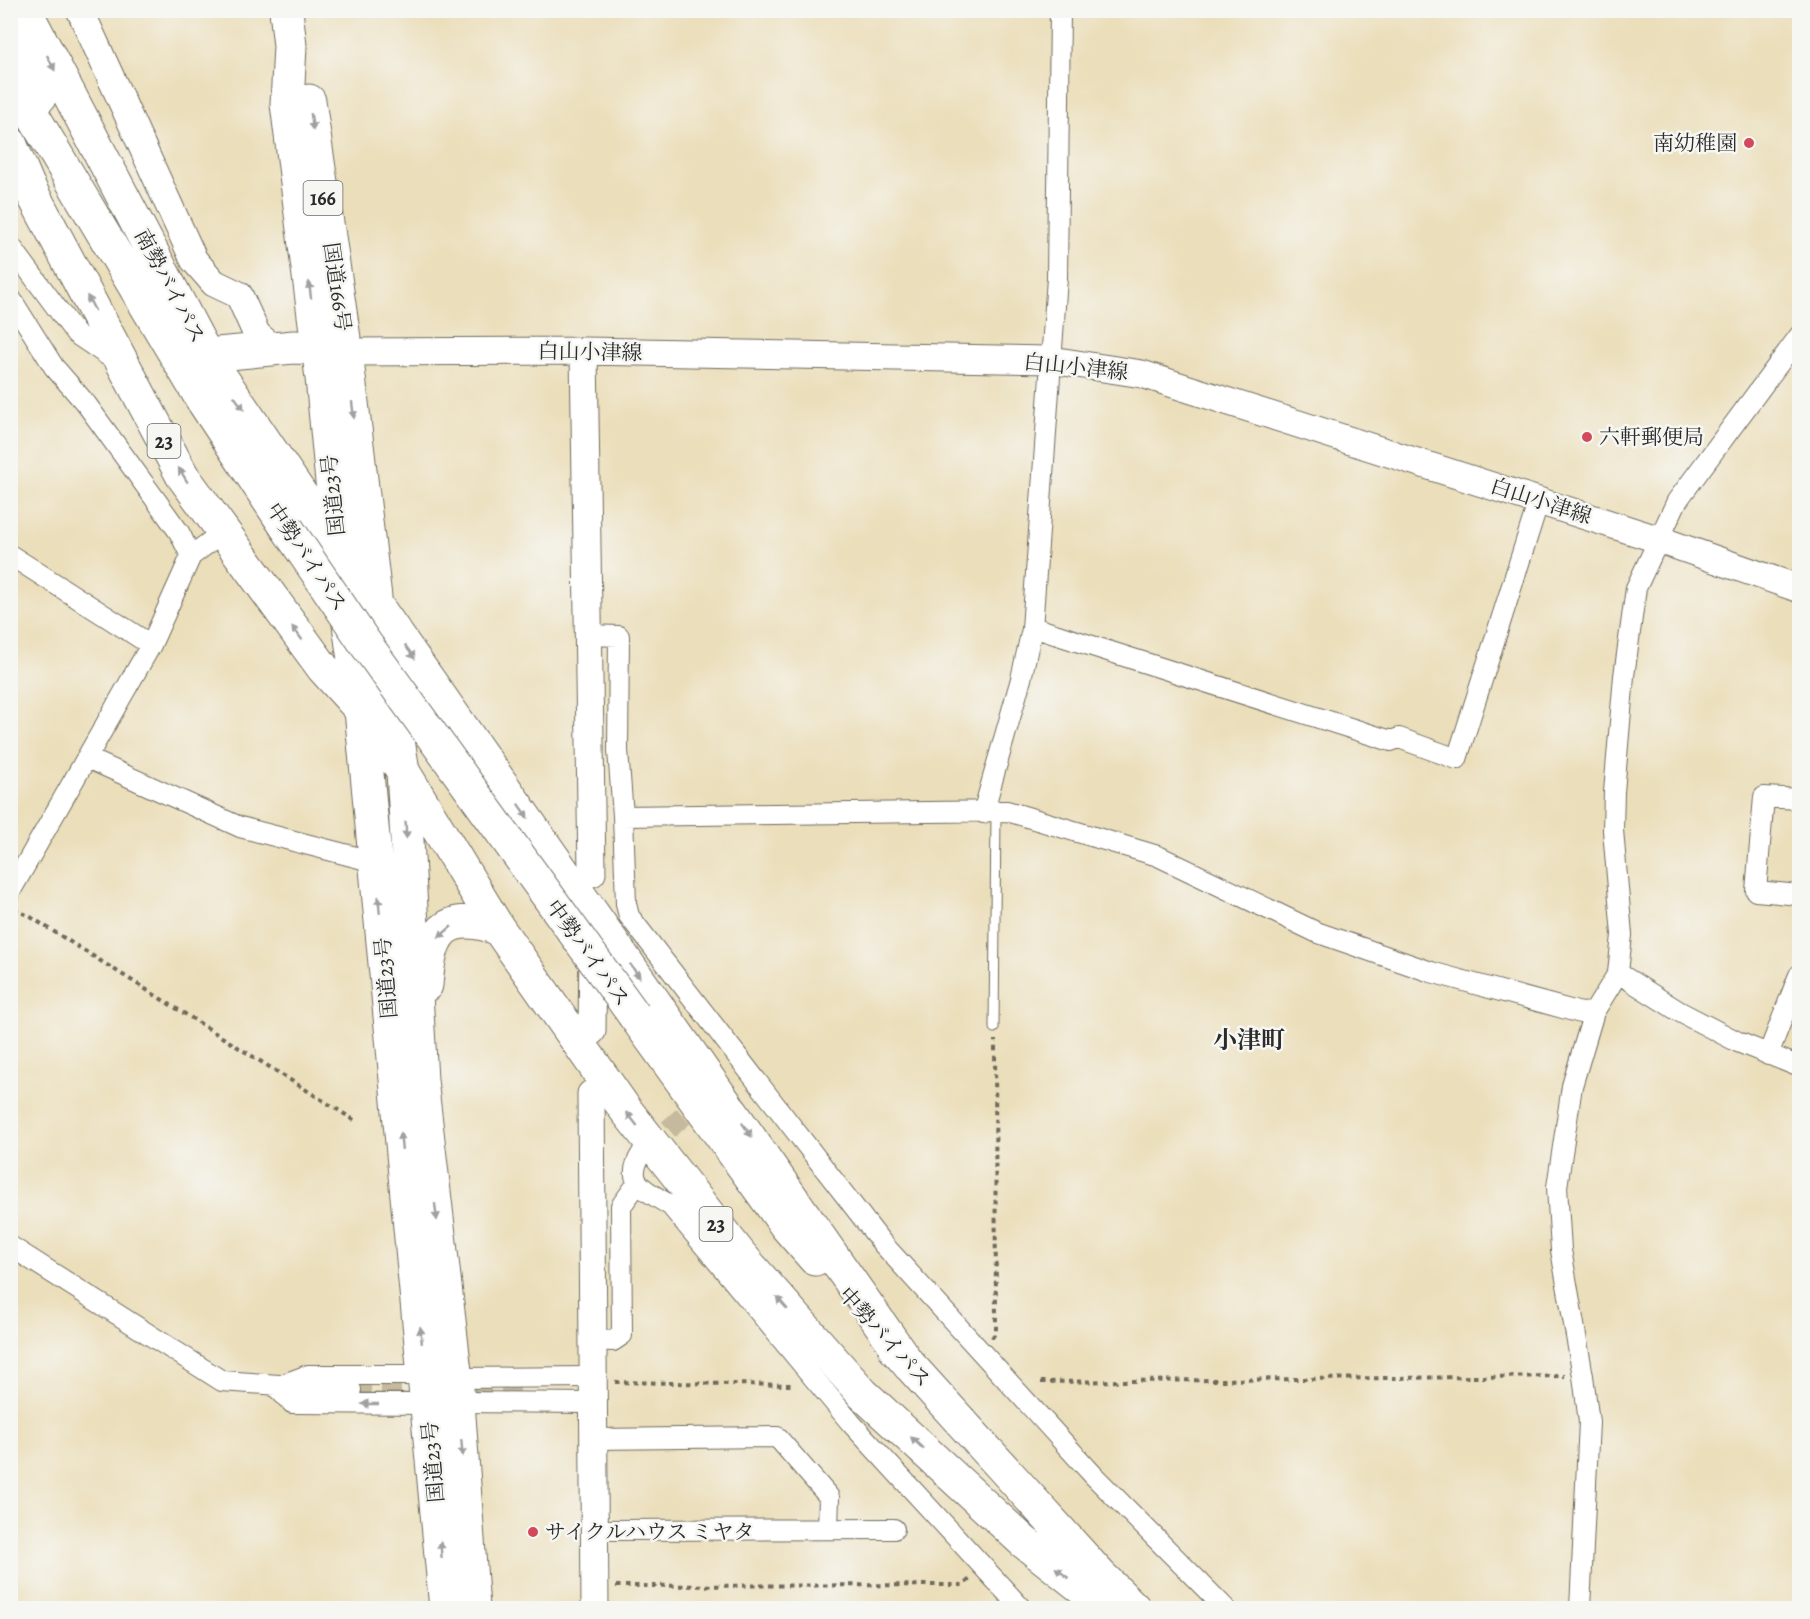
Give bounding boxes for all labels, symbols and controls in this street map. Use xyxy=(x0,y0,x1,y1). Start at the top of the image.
one-way arrow xyxy=(47,54,56,71)
one-way arrow xyxy=(308,112,317,131)
place label: 南幼稚園 xyxy=(1653,129,1737,157)
marker: 南幼稚園 xyxy=(1742,136,1756,150)
road number: 166 xyxy=(304,181,342,215)
street label: 南勢バイパス xyxy=(128,224,212,348)
street label: 国道166号 xyxy=(317,241,357,333)
one-way arrow xyxy=(306,280,315,299)
one-way arrow xyxy=(86,294,96,311)
street label: 白山小津線 xyxy=(537,337,643,367)
street label: 白山小津線 xyxy=(1022,348,1130,386)
one-way arrow xyxy=(233,395,245,411)
one-way arrow xyxy=(348,400,358,419)
place label: 六軒郵便局 xyxy=(1599,423,1704,451)
road number: 23 xyxy=(148,424,180,458)
marker: 六軒郵便局 xyxy=(1580,430,1594,444)
street label: 国道23号 xyxy=(315,453,351,537)
one-way arrow xyxy=(177,467,188,483)
street label: 白山小津線 xyxy=(1487,471,1595,531)
street label: 中勢バイパス xyxy=(260,497,354,617)
one-way arrow xyxy=(291,625,303,641)
one-way arrow xyxy=(404,644,416,660)
one-way arrow xyxy=(517,803,529,819)
one-way arrow xyxy=(401,820,410,839)
street label: 中勢バイパス xyxy=(540,894,636,1012)
one-way arrow xyxy=(374,896,384,915)
one-way arrow xyxy=(437,925,452,939)
street label: 国道23号 xyxy=(368,936,404,1020)
one-way arrow xyxy=(629,963,640,979)
district label: 小津町 xyxy=(1213,1024,1285,1056)
one-way arrow xyxy=(626,1111,639,1127)
one-way arrow xyxy=(741,1122,753,1138)
one-way arrow xyxy=(396,1132,406,1151)
one-way arrow xyxy=(432,1203,441,1222)
road number: 23 xyxy=(700,1207,732,1241)
street label: 中勢バイパス xyxy=(833,1281,937,1393)
one-way arrow xyxy=(776,1296,789,1311)
one-way arrow xyxy=(416,1326,426,1345)
one-way arrow xyxy=(360,1399,379,1409)
street label: 国道23号 xyxy=(415,1420,451,1504)
one-way arrow xyxy=(909,1436,924,1450)
one-way arrow xyxy=(457,1438,467,1457)
place label: サイクルハウス ミヤタ xyxy=(545,1518,754,1546)
marker: サイクルハウス ミヤタ xyxy=(526,1525,540,1539)
one-way arrow xyxy=(436,1541,446,1560)
one-way arrow xyxy=(1054,1566,1070,1579)

